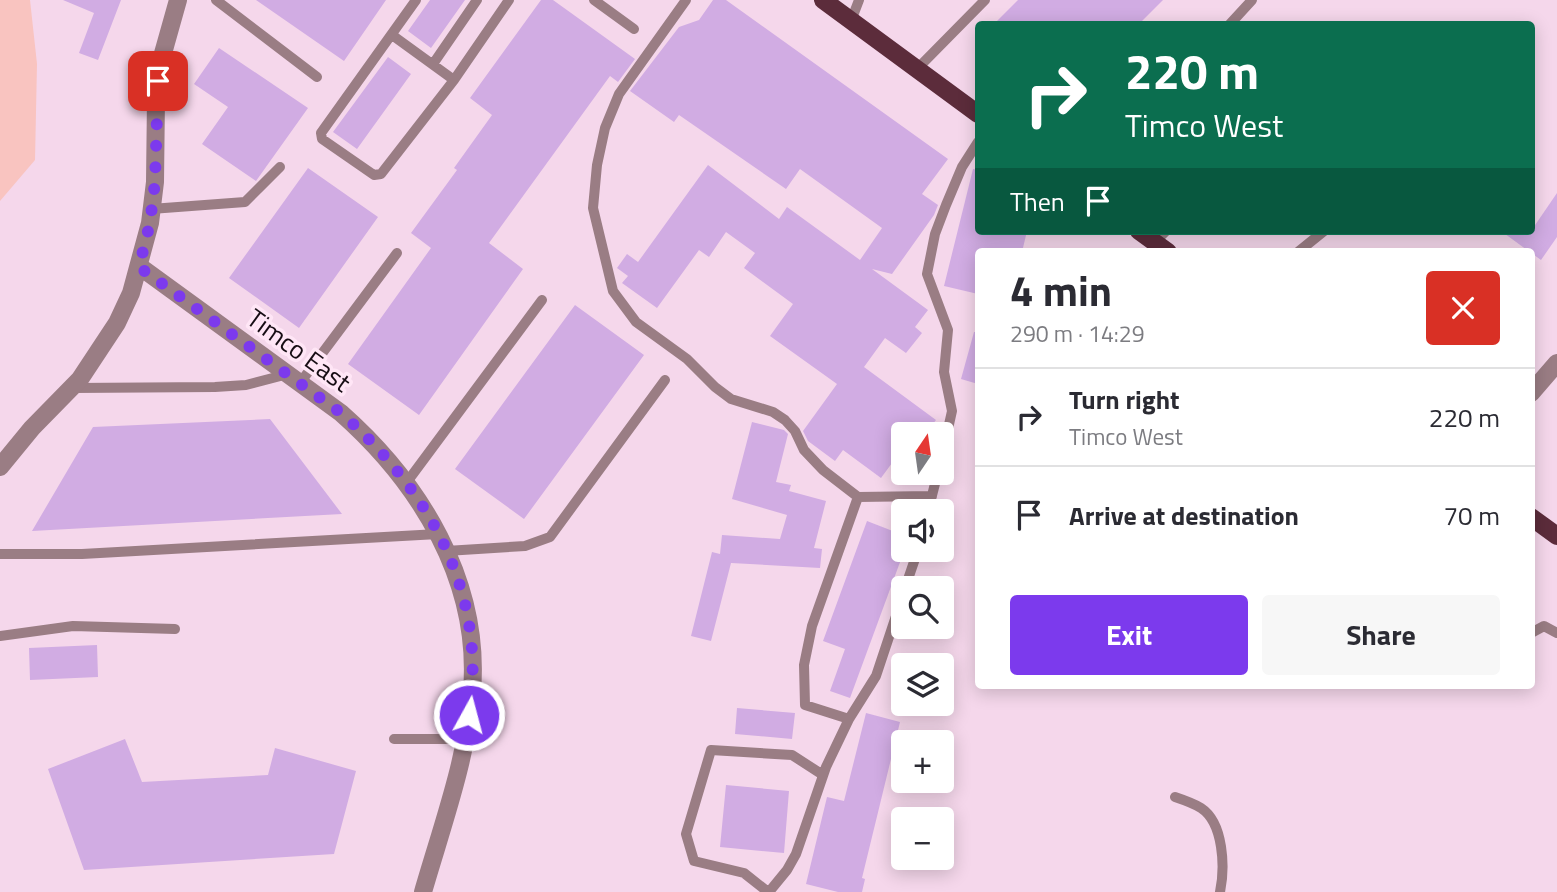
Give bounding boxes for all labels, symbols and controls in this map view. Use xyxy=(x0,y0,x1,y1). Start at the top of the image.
text: 220 m xyxy=(1125,33,1259,108)
icon: right xyxy=(1010,49,1101,140)
pin xyxy=(128,51,188,111)
icon: arrive xyxy=(139,62,177,100)
text: Timco West xyxy=(1125,101,1283,149)
text: Then xyxy=(1010,182,1065,221)
icon: arrive xyxy=(1079,182,1117,220)
text: 4 min xyxy=(1010,258,1112,322)
button: close xyxy=(1426,271,1500,345)
street label: Timco East xyxy=(239,299,359,401)
text: 290 m · 14:29 xyxy=(1010,316,1145,351)
text: Turn right xyxy=(1069,380,1180,419)
icon: right xyxy=(1010,398,1048,436)
text: 220 m xyxy=(1429,398,1500,437)
text: Timco West xyxy=(1069,419,1183,454)
north arrow xyxy=(891,422,954,485)
map controls xyxy=(891,422,954,870)
icon: arrive xyxy=(1010,496,1048,534)
text: Arrive at destination xyxy=(1069,496,1299,535)
text: 70 m xyxy=(1443,496,1500,535)
button: sound xyxy=(891,499,954,562)
button: search xyxy=(891,576,954,639)
button: Exit xyxy=(1010,595,1248,675)
button: Share xyxy=(1262,595,1500,675)
button: layers xyxy=(891,653,954,716)
position arrow xyxy=(432,678,506,752)
button: + xyxy=(891,730,954,793)
button: − xyxy=(891,807,954,870)

